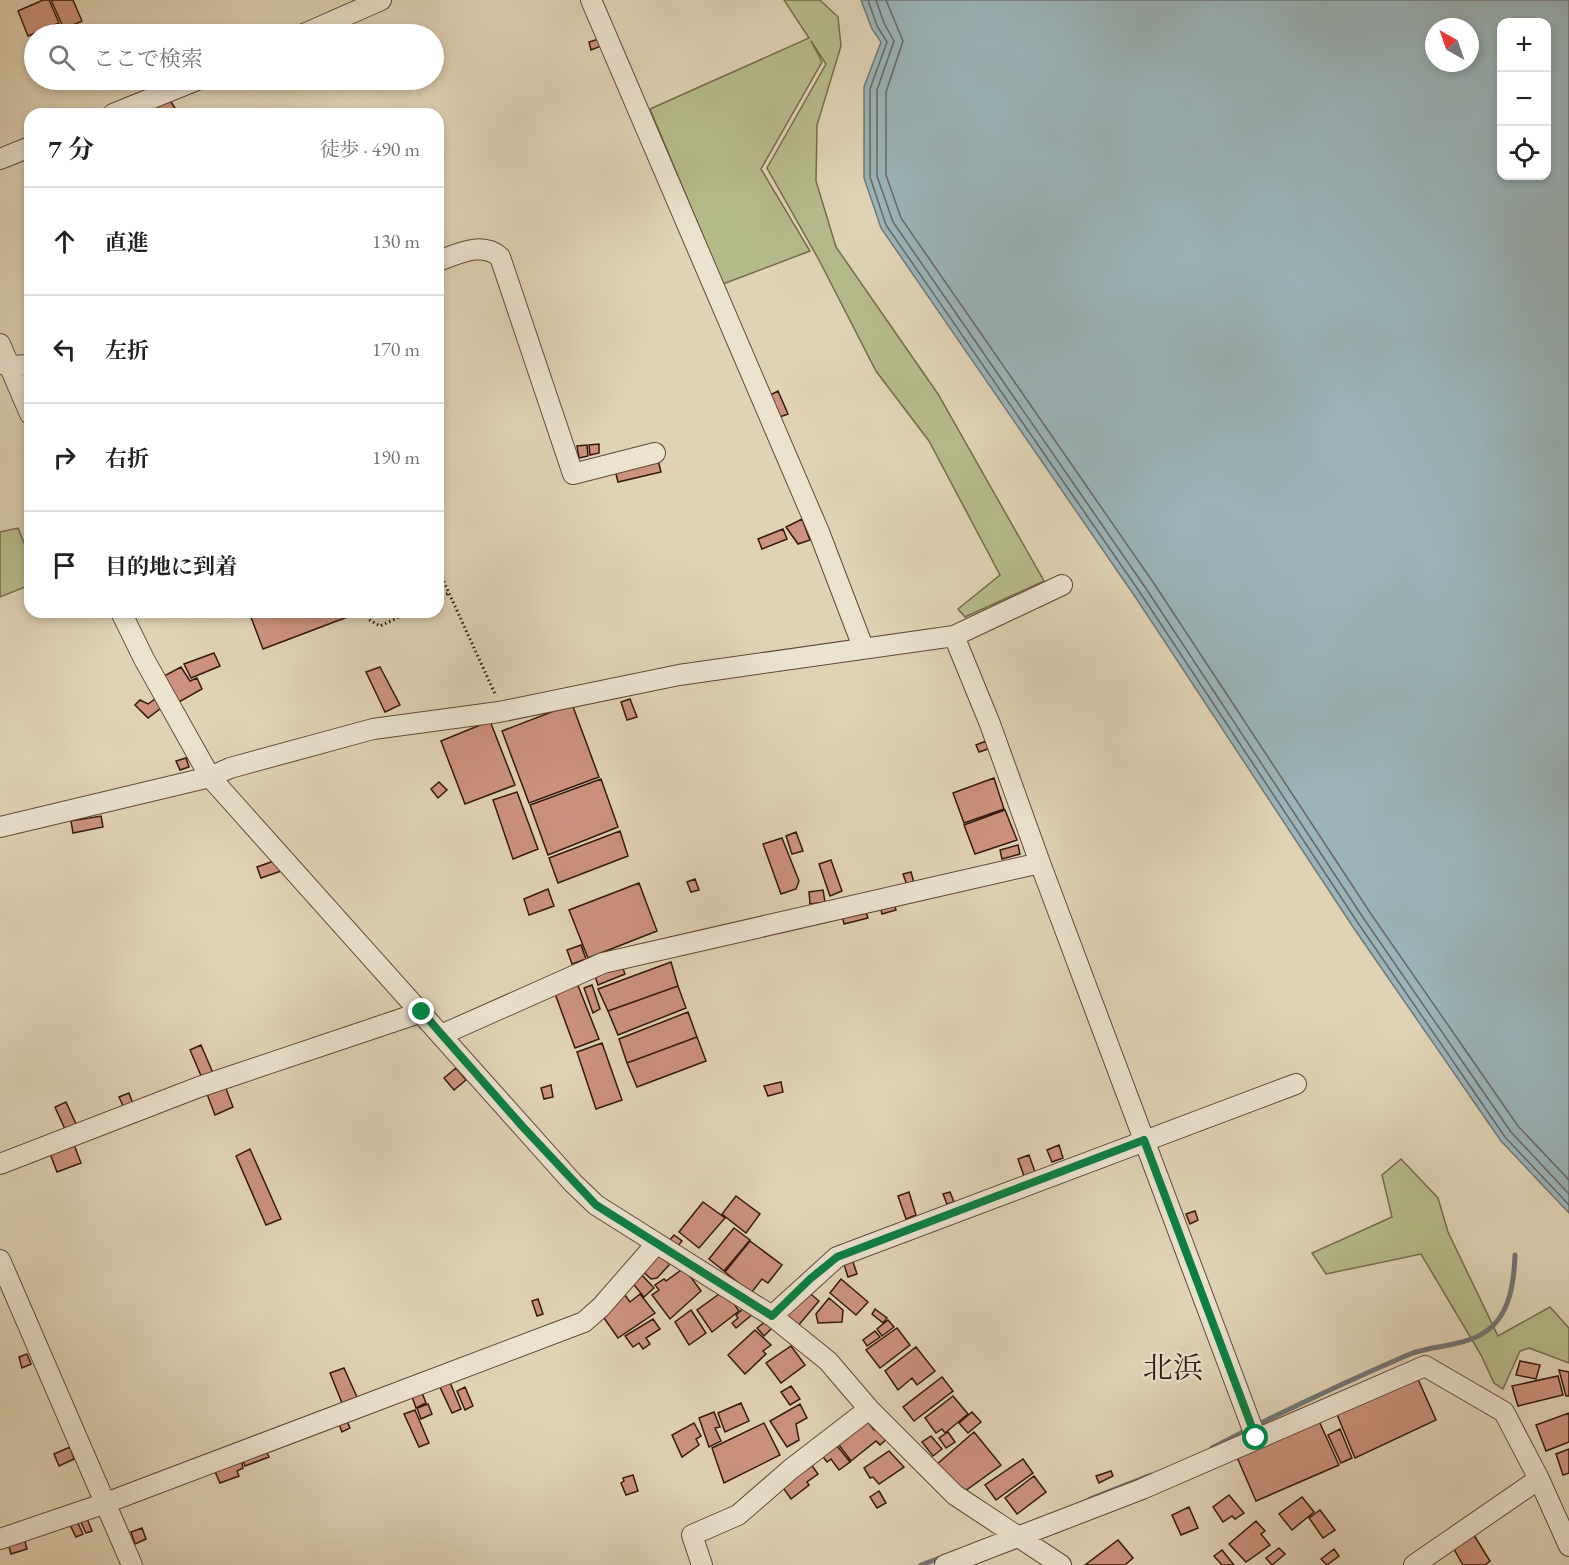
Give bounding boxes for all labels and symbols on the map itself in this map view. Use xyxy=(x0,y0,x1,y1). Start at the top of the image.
north arrow xyxy=(1425,18,1479,72)
route end xyxy=(408,998,434,1024)
district label: 北浜 xyxy=(1143,1348,1203,1387)
route start xyxy=(1242,1424,1268,1450)

